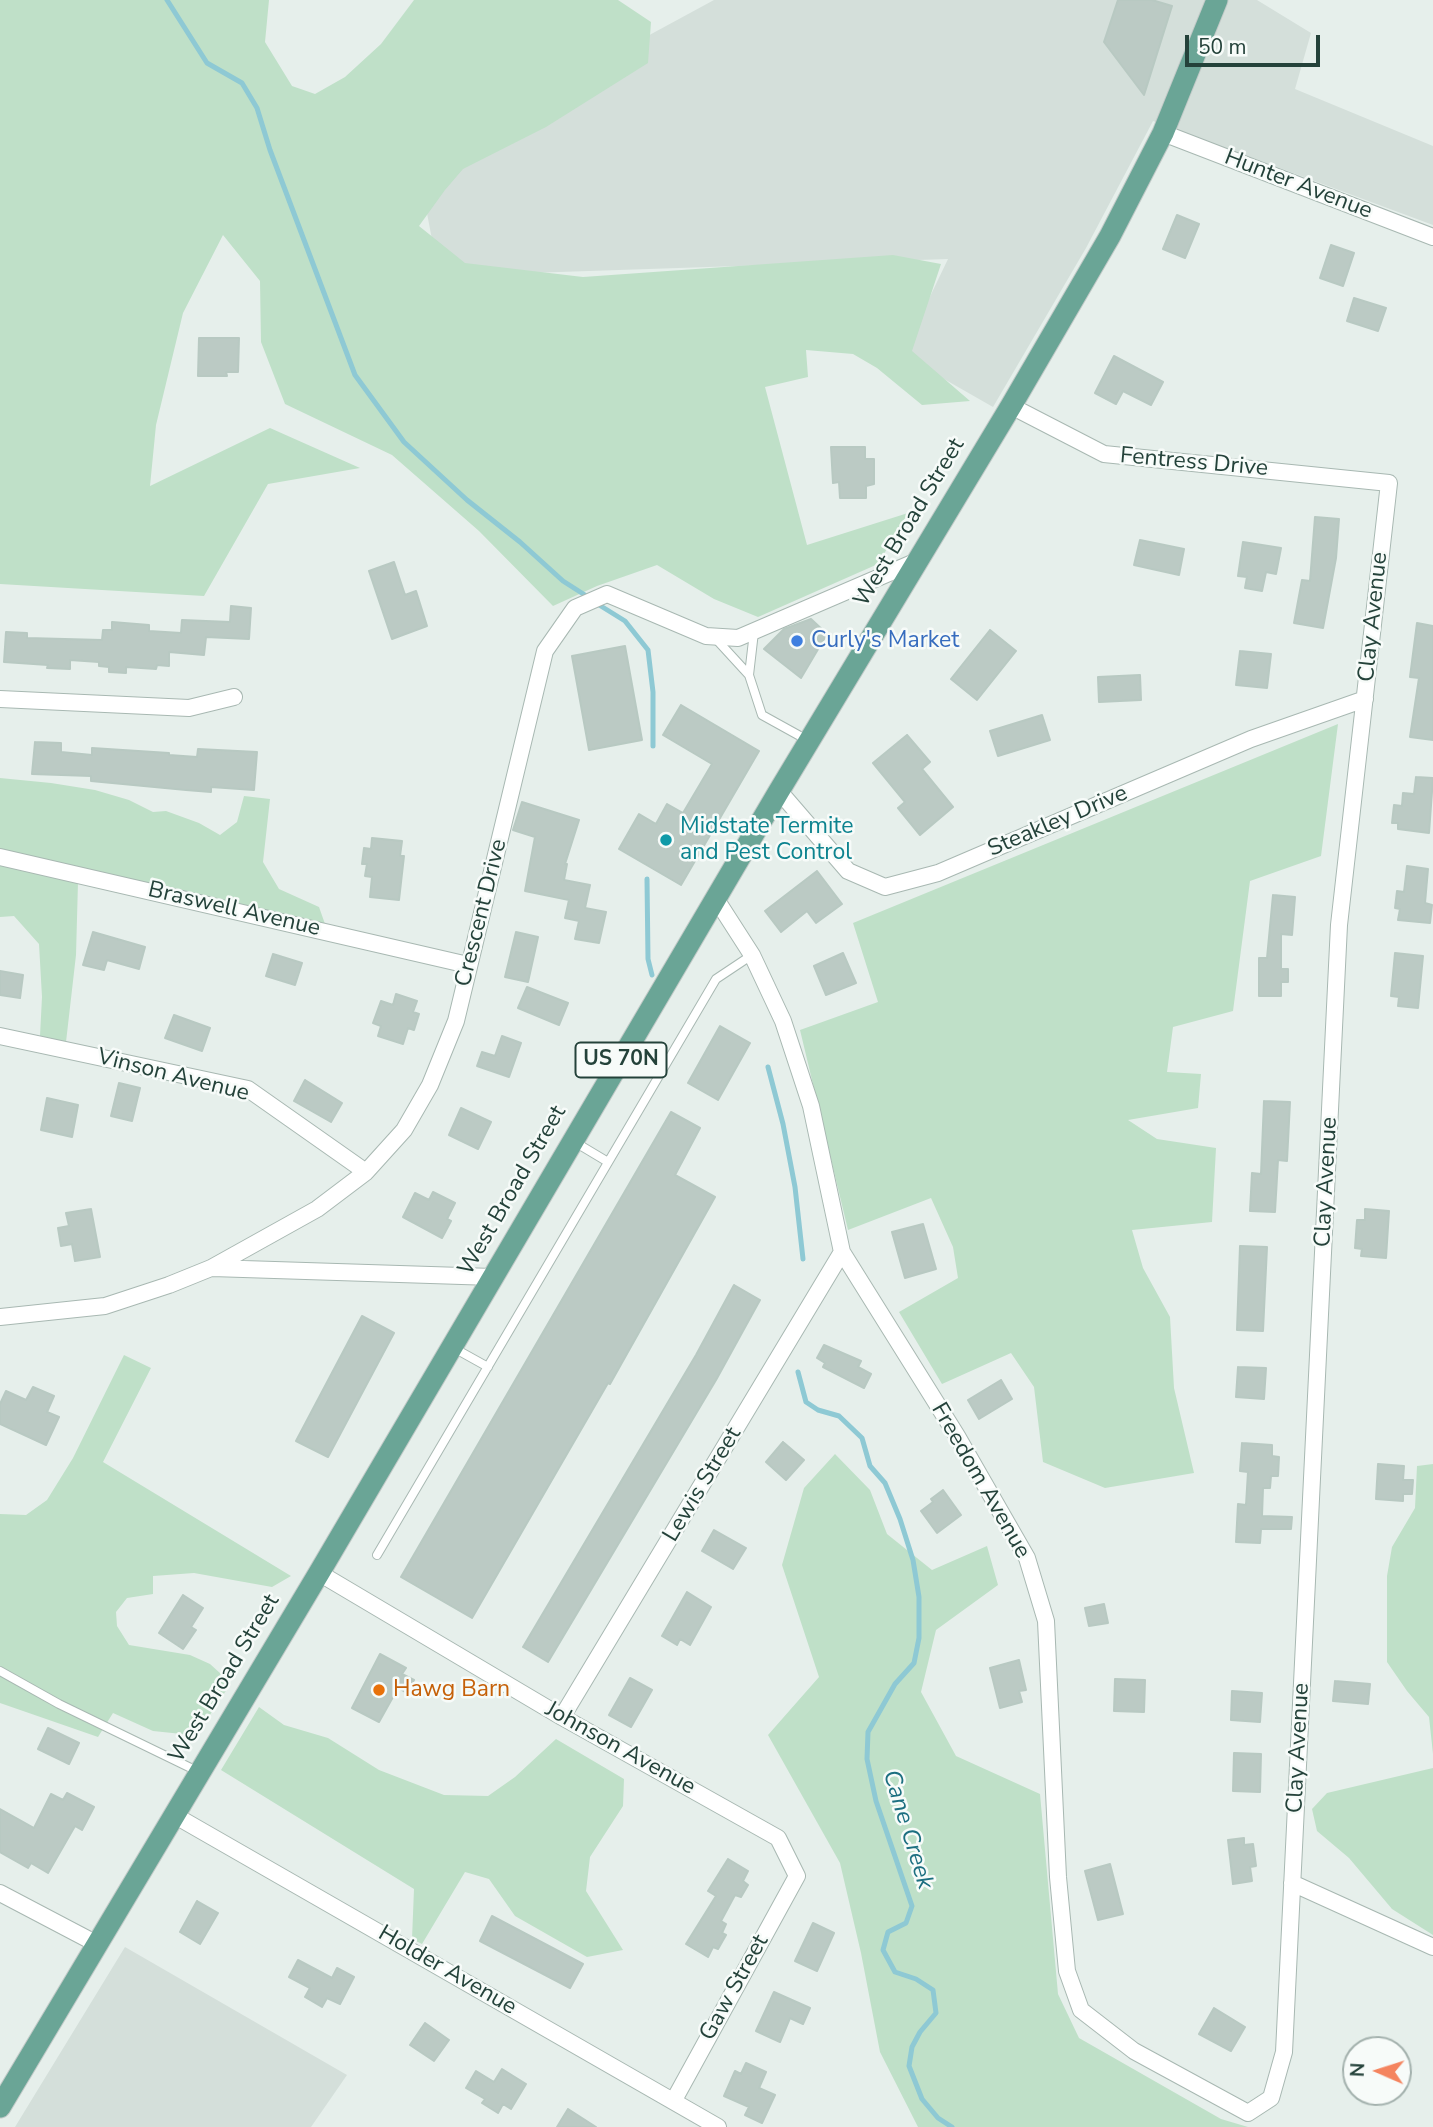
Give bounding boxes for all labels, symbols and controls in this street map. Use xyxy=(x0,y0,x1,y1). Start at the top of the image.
scale bar xyxy=(1188,21,1323,65)
text: 50 m xyxy=(1198,33,1247,61)
street label: Hunter Avenue xyxy=(1220,144,1376,226)
street label: West Broad Street xyxy=(849,434,971,612)
street label: Fentress Drive xyxy=(1119,443,1269,483)
street label: Clay Avenue xyxy=(1353,551,1395,683)
place label: Curly's Market xyxy=(811,627,959,655)
marker: Curly's Market xyxy=(789,633,805,649)
street label: Steakley Drive xyxy=(984,780,1132,864)
place label: Midstate Termite and Pest Control xyxy=(680,813,853,867)
marker: Midstate Termite and Pest Control xyxy=(658,832,674,848)
street label: Crescent Drive xyxy=(450,836,514,990)
street label: Braswell Avenue xyxy=(145,877,323,943)
road number: US 70N xyxy=(576,1042,666,1078)
street label: Vinson Avenue xyxy=(94,1044,252,1108)
street label: West Broad Street xyxy=(453,1101,573,1281)
street label: Clay Avenue xyxy=(1310,1116,1344,1248)
street label: Freedom Avenue xyxy=(924,1398,1036,1564)
street label: Lewis Street xyxy=(658,1423,748,1547)
street label: West Broad Street xyxy=(164,1590,286,1768)
place label: Hawg Barn xyxy=(393,1676,510,1704)
marker: Hawg Barn xyxy=(371,1682,387,1698)
street label: Clay Avenue xyxy=(1282,1682,1316,1814)
street label: Johnson Avenue xyxy=(540,1696,700,1802)
water label: Cane Creek xyxy=(875,1767,939,1893)
street label: Holder Avenue xyxy=(373,1920,521,2022)
street label: Gaw Street xyxy=(695,1930,775,2046)
north arrow xyxy=(1342,2036,1412,2106)
text: N xyxy=(1345,2062,1371,2078)

